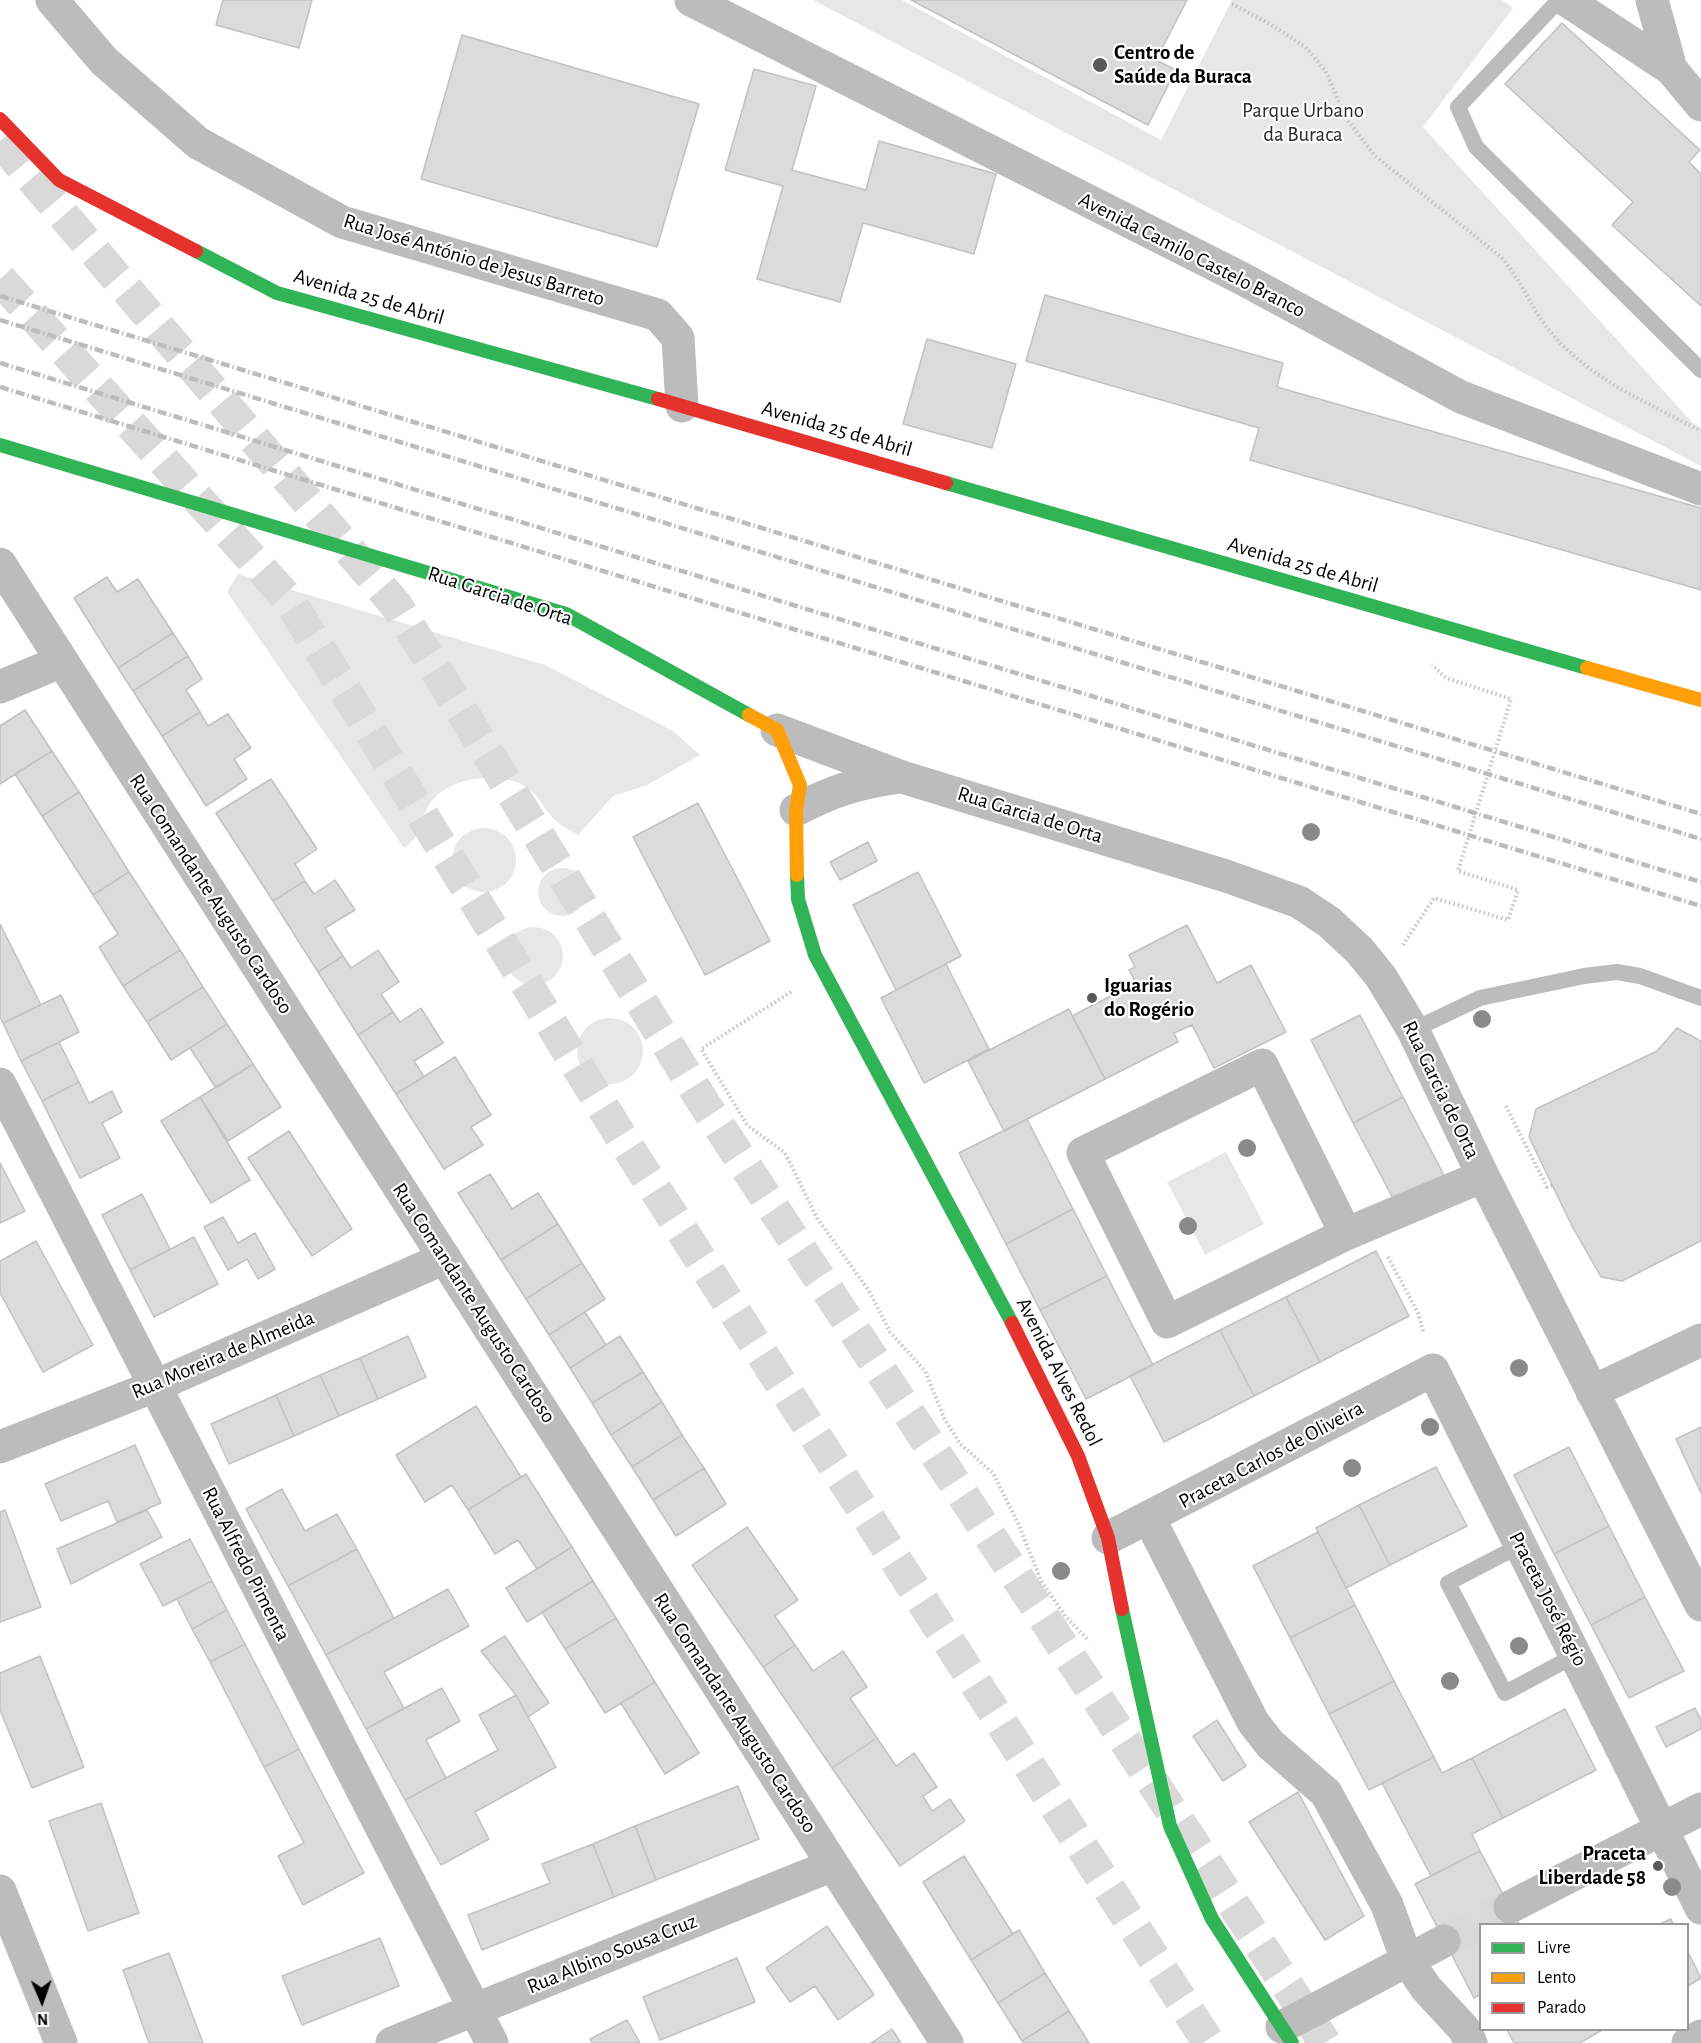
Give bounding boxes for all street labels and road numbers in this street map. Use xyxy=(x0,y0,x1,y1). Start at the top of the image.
street label: Avenida Camilo Castelo Branco xyxy=(1074,187,1310,323)
street label: Rua José António de Jesus Barreto xyxy=(340,208,608,312)
street label: Avenida 25 de Abril xyxy=(291,263,447,331)
street label: Avenida 25 de Abril xyxy=(759,395,915,463)
street label: Avenida 25 de Abril xyxy=(1225,531,1381,599)
street label: Rua Garcia de Orta xyxy=(424,561,576,631)
street label: Rua Comandante Augusto Cardoso xyxy=(124,769,298,1019)
street label: Rua Garcia de Orta xyxy=(954,781,1106,849)
street label: Rua Garcia de Orta xyxy=(1397,1017,1485,1163)
street label: Rua Comandante Augusto Cardoso xyxy=(387,1178,561,1428)
street label: Avenida Alves Redol xyxy=(1011,1293,1107,1451)
street label: Rua Moreira de Almeida xyxy=(128,1305,318,1405)
street label: Praceta Carlos de Oliveira xyxy=(1174,1396,1368,1514)
street label: Rua Alfredo Pimenta xyxy=(196,1483,296,1645)
street label: Praceta José Régio xyxy=(1503,1527,1593,1671)
street label: Rua Comandante Augusto Cardoso xyxy=(648,1588,822,1838)
street label: Rua Albino Sousa Cruz xyxy=(523,1908,701,2000)

